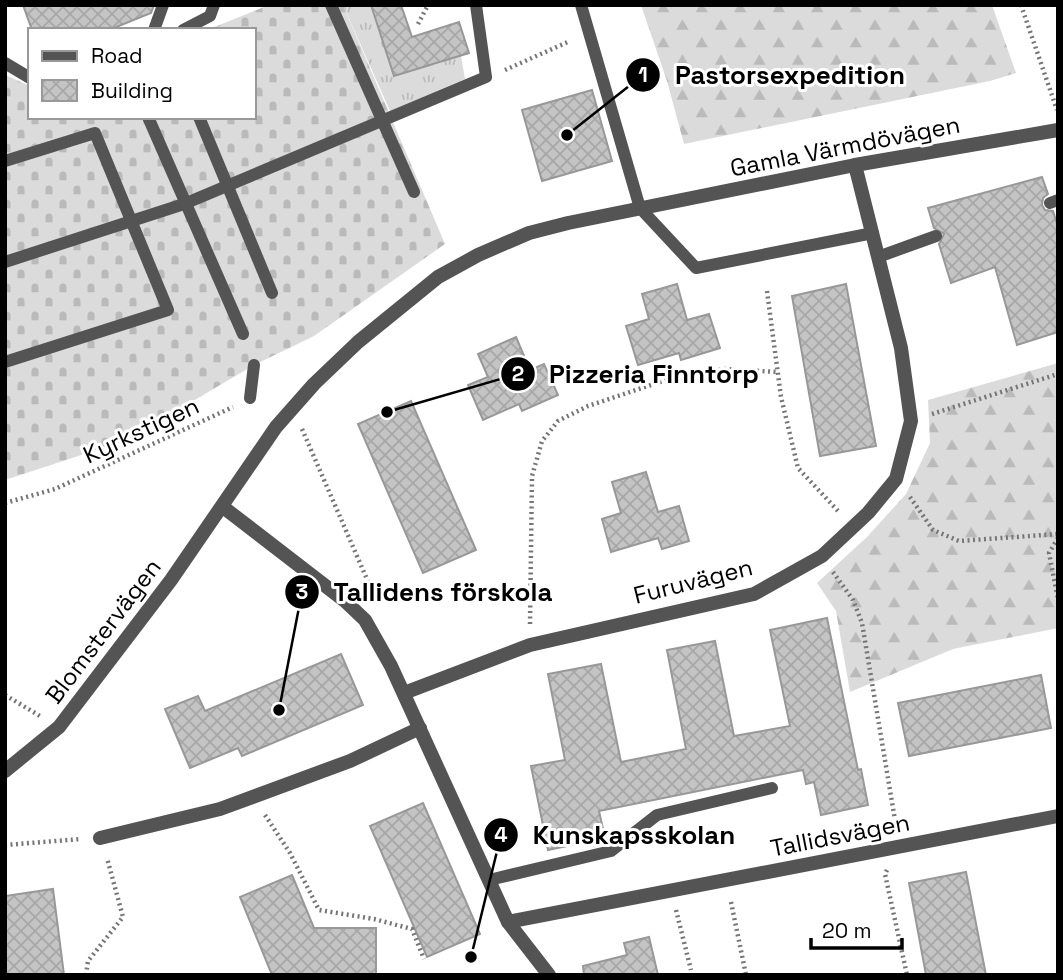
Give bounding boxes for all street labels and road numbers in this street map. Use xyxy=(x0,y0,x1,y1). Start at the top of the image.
street label: Gamla Värmdövägen xyxy=(727,109,963,183)
street label: Kyrkstigen xyxy=(78,390,204,470)
street label: Furuvägen xyxy=(630,551,756,611)
street label: Blomstervägen xyxy=(38,552,168,710)
street label: Tallidsvägen xyxy=(768,806,912,864)

